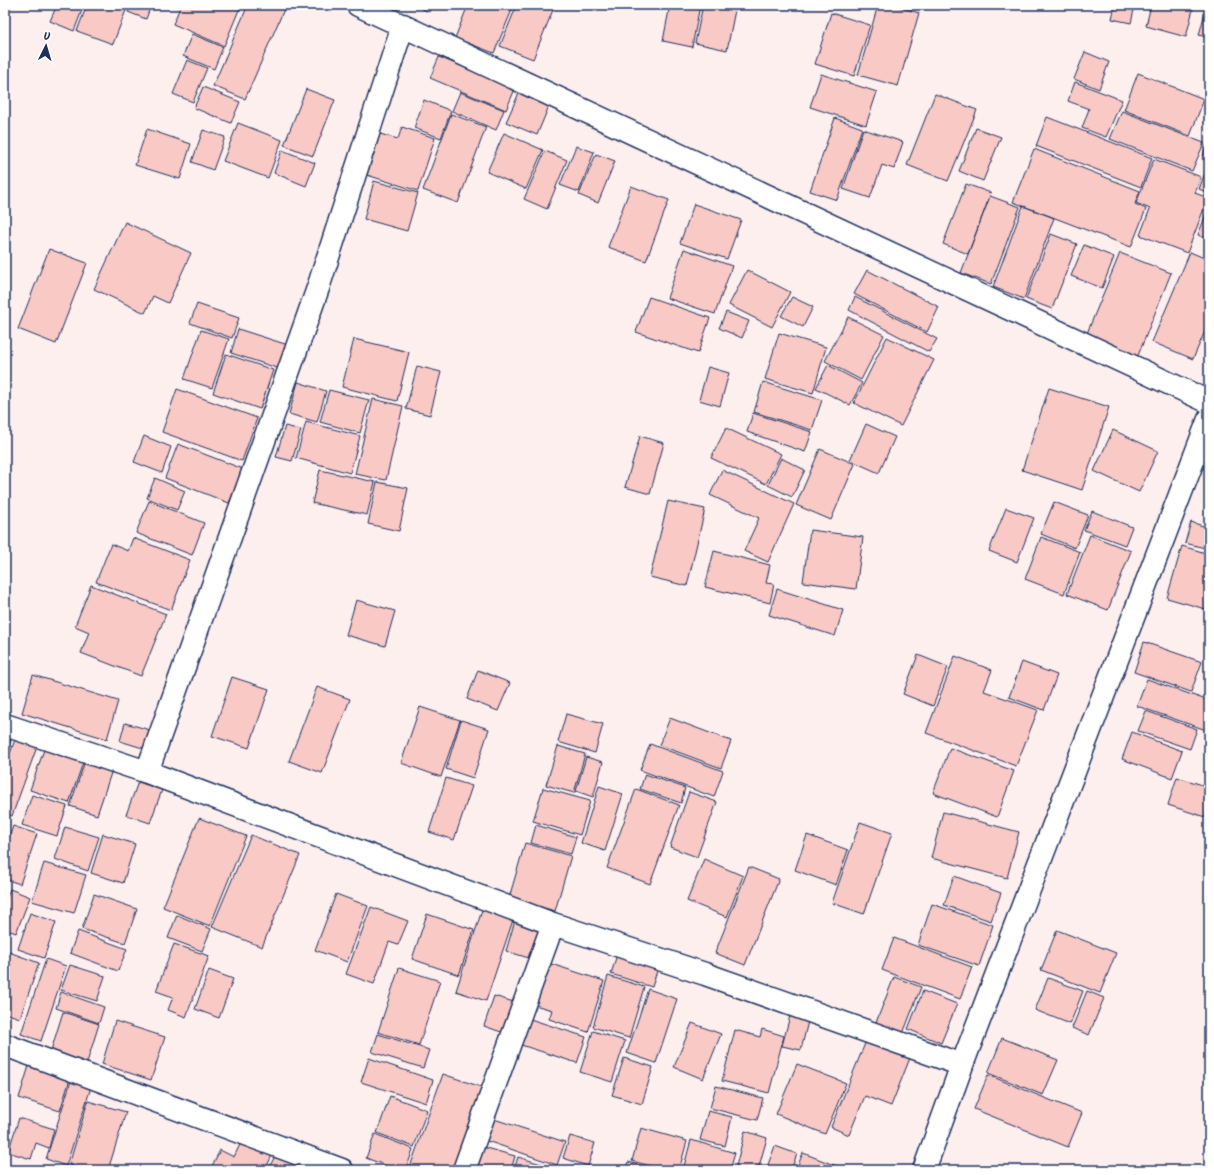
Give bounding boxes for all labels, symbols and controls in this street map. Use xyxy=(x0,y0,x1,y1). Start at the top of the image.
north arrow xyxy=(26,26,66,66)
text: U xyxy=(43,28,51,46)

